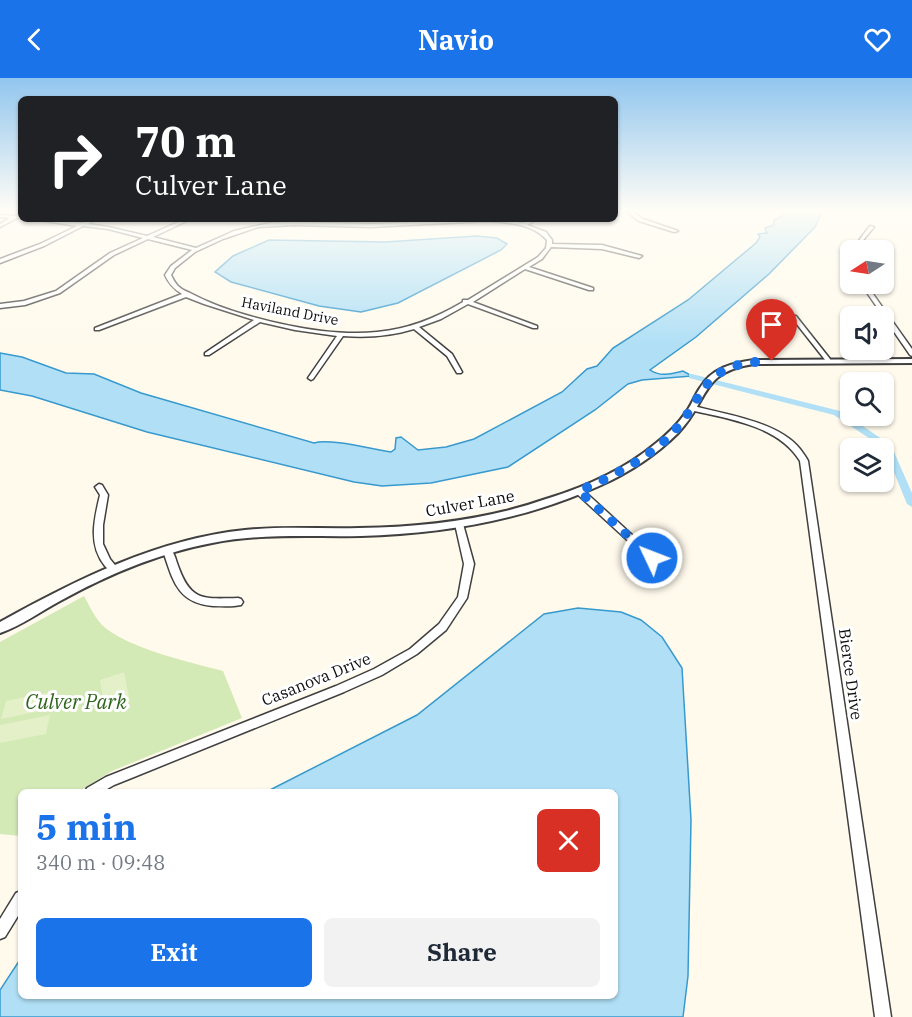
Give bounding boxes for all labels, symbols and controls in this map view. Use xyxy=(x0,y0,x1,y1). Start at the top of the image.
text: Navio xyxy=(418,22,494,57)
icon: back xyxy=(18,23,51,56)
icon: heart xyxy=(861,23,894,56)
text: 70 m xyxy=(135,114,236,169)
icon: right xyxy=(36,120,114,198)
text: Culver Lane xyxy=(135,167,287,202)
north arrow xyxy=(840,240,894,294)
map controls xyxy=(840,240,894,492)
street label: Haviland Drive xyxy=(240,293,340,329)
pin xyxy=(746,299,797,361)
button: sound xyxy=(840,306,894,360)
icon: arrive xyxy=(755,308,788,341)
button: search xyxy=(840,372,894,426)
button: layers xyxy=(840,438,894,492)
street label: Culver Lane xyxy=(424,485,516,521)
position arrow xyxy=(620,526,684,590)
street label: Bierce Drive xyxy=(835,627,867,721)
street label: Casanova Drive xyxy=(259,648,373,710)
park label: Culver Park xyxy=(25,688,127,715)
text: 5 min xyxy=(36,803,137,850)
button: close xyxy=(537,809,600,872)
text: 340 m · 09:48 xyxy=(36,849,165,876)
button: Exit xyxy=(36,918,312,987)
button: Share xyxy=(324,918,600,987)

